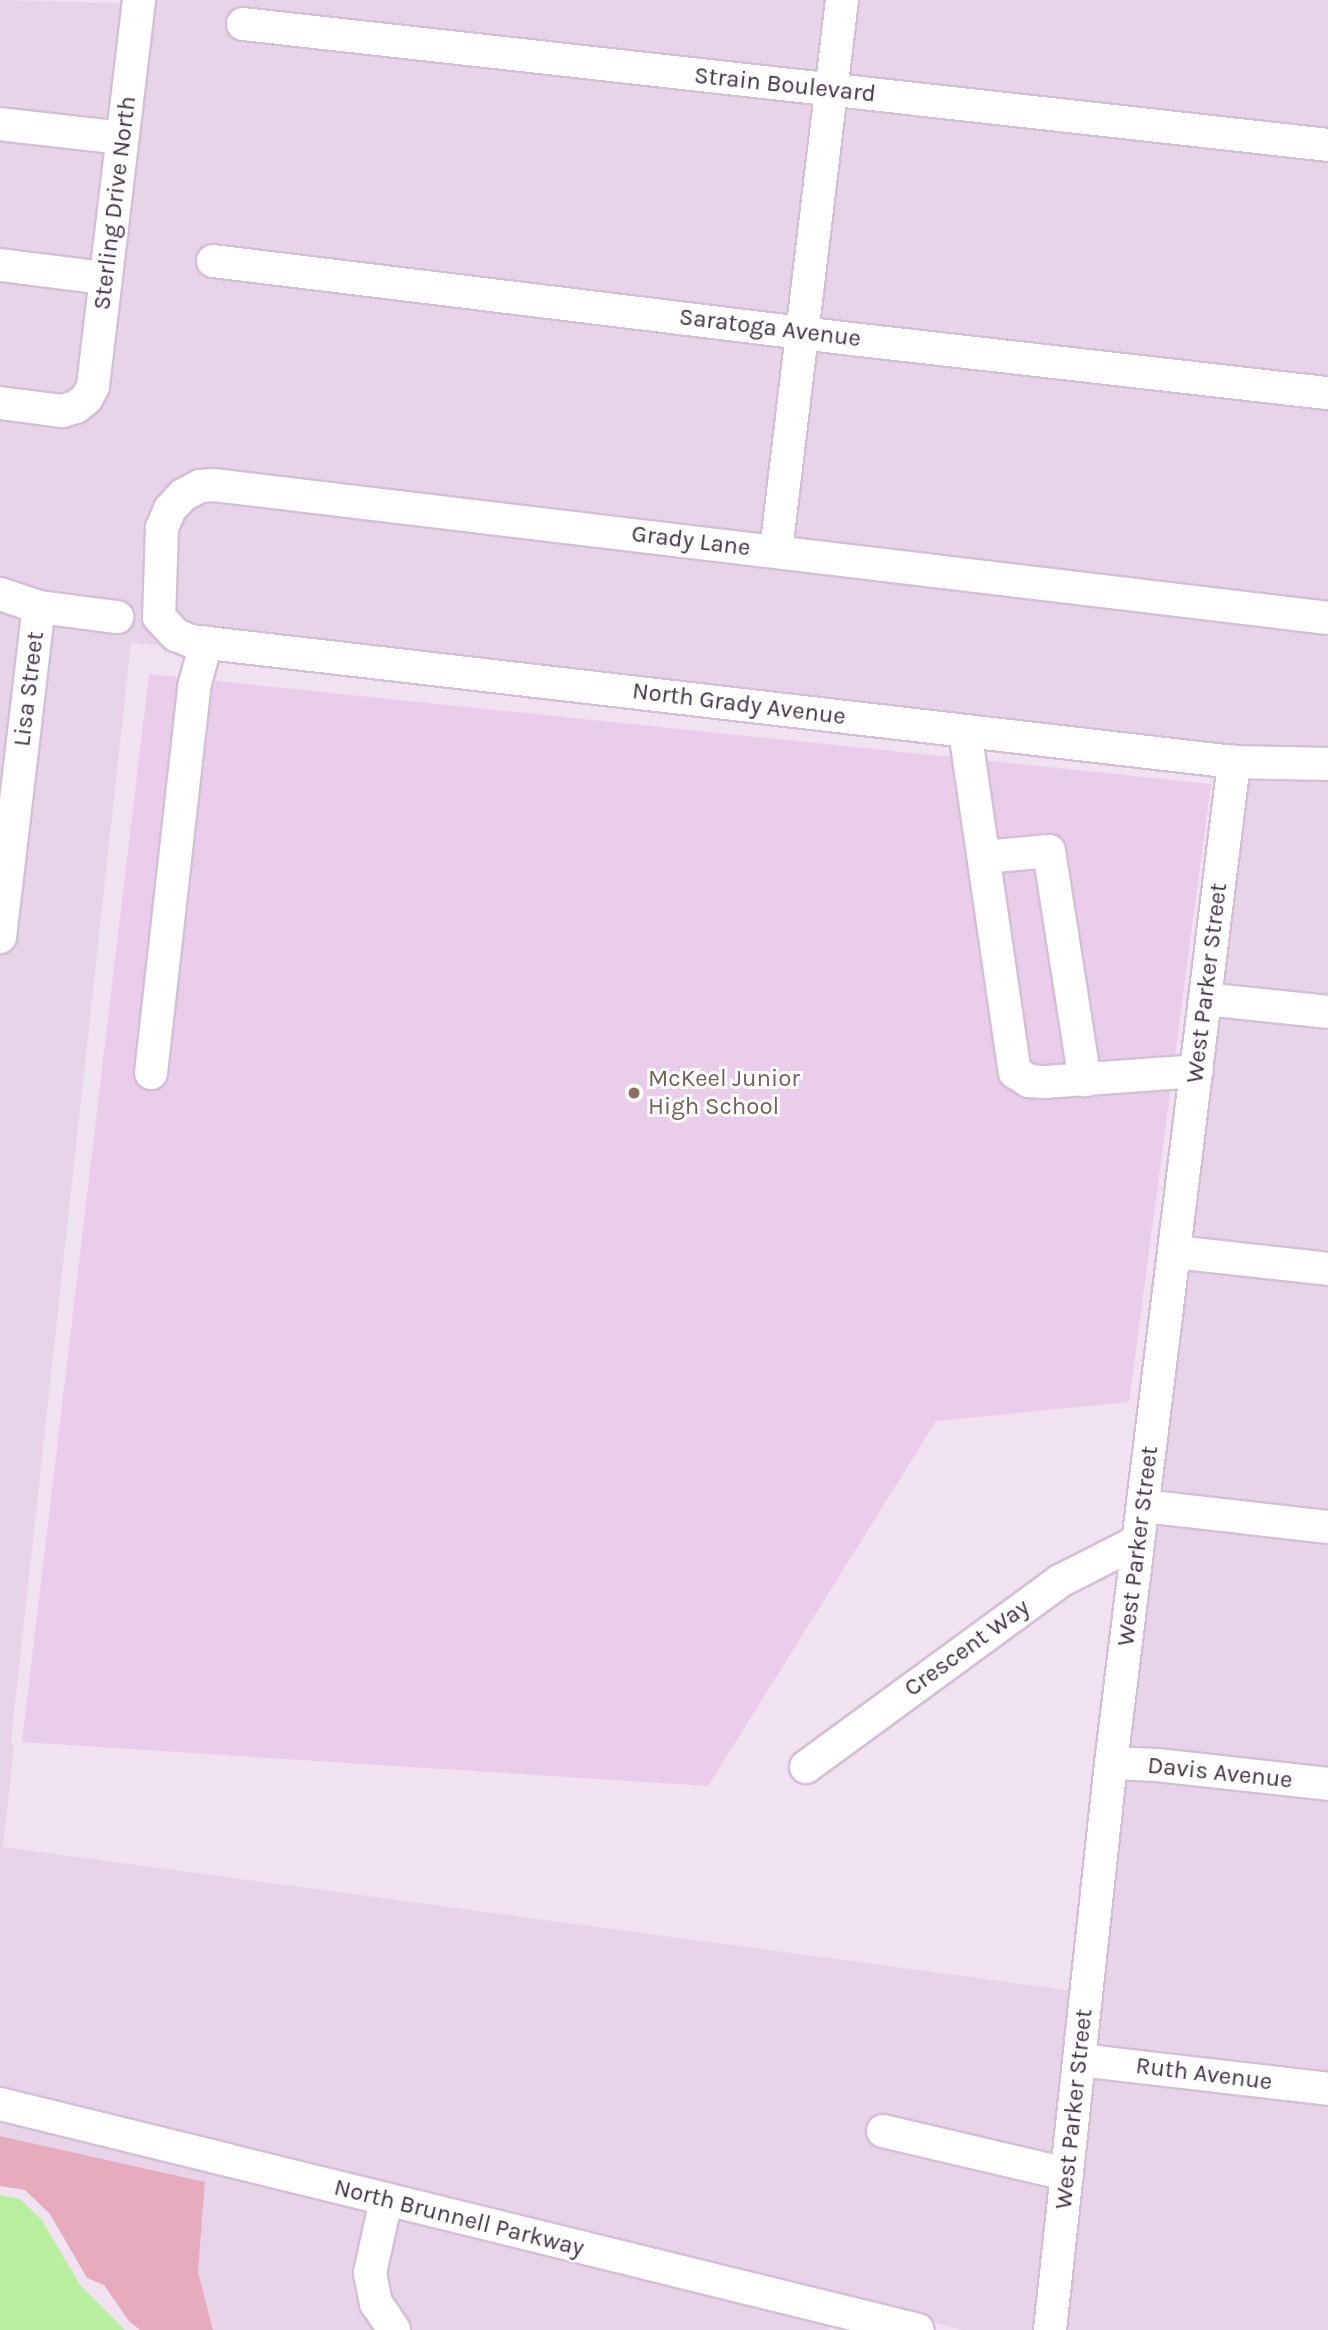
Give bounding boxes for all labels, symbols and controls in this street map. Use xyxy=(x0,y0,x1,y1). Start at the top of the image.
street label: Strain Boulevard xyxy=(693,61,877,109)
street label: Sterling Drive North xyxy=(88,94,142,312)
street label: Saratoga Avenue xyxy=(677,303,863,353)
street label: Grady Lane xyxy=(630,519,752,563)
street label: Lisa Street xyxy=(8,630,50,748)
street label: North Grady Avenue xyxy=(631,677,847,731)
street label: West Parker Street xyxy=(1180,881,1234,1085)
place label: McKeel Junior High School xyxy=(648,1065,800,1121)
marker: McKeel Junior High School xyxy=(626,1085,642,1101)
street label: West Parker Street xyxy=(1111,1444,1165,1648)
street label: Crescent Way xyxy=(899,1593,1035,1703)
street label: Davis Avenue xyxy=(1146,1751,1294,1795)
street label: West Parker Street xyxy=(1049,2007,1099,2211)
street label: Ruth Avenue xyxy=(1134,2051,1274,2097)
street label: North Brunnell Parkway xyxy=(331,2173,587,2263)

